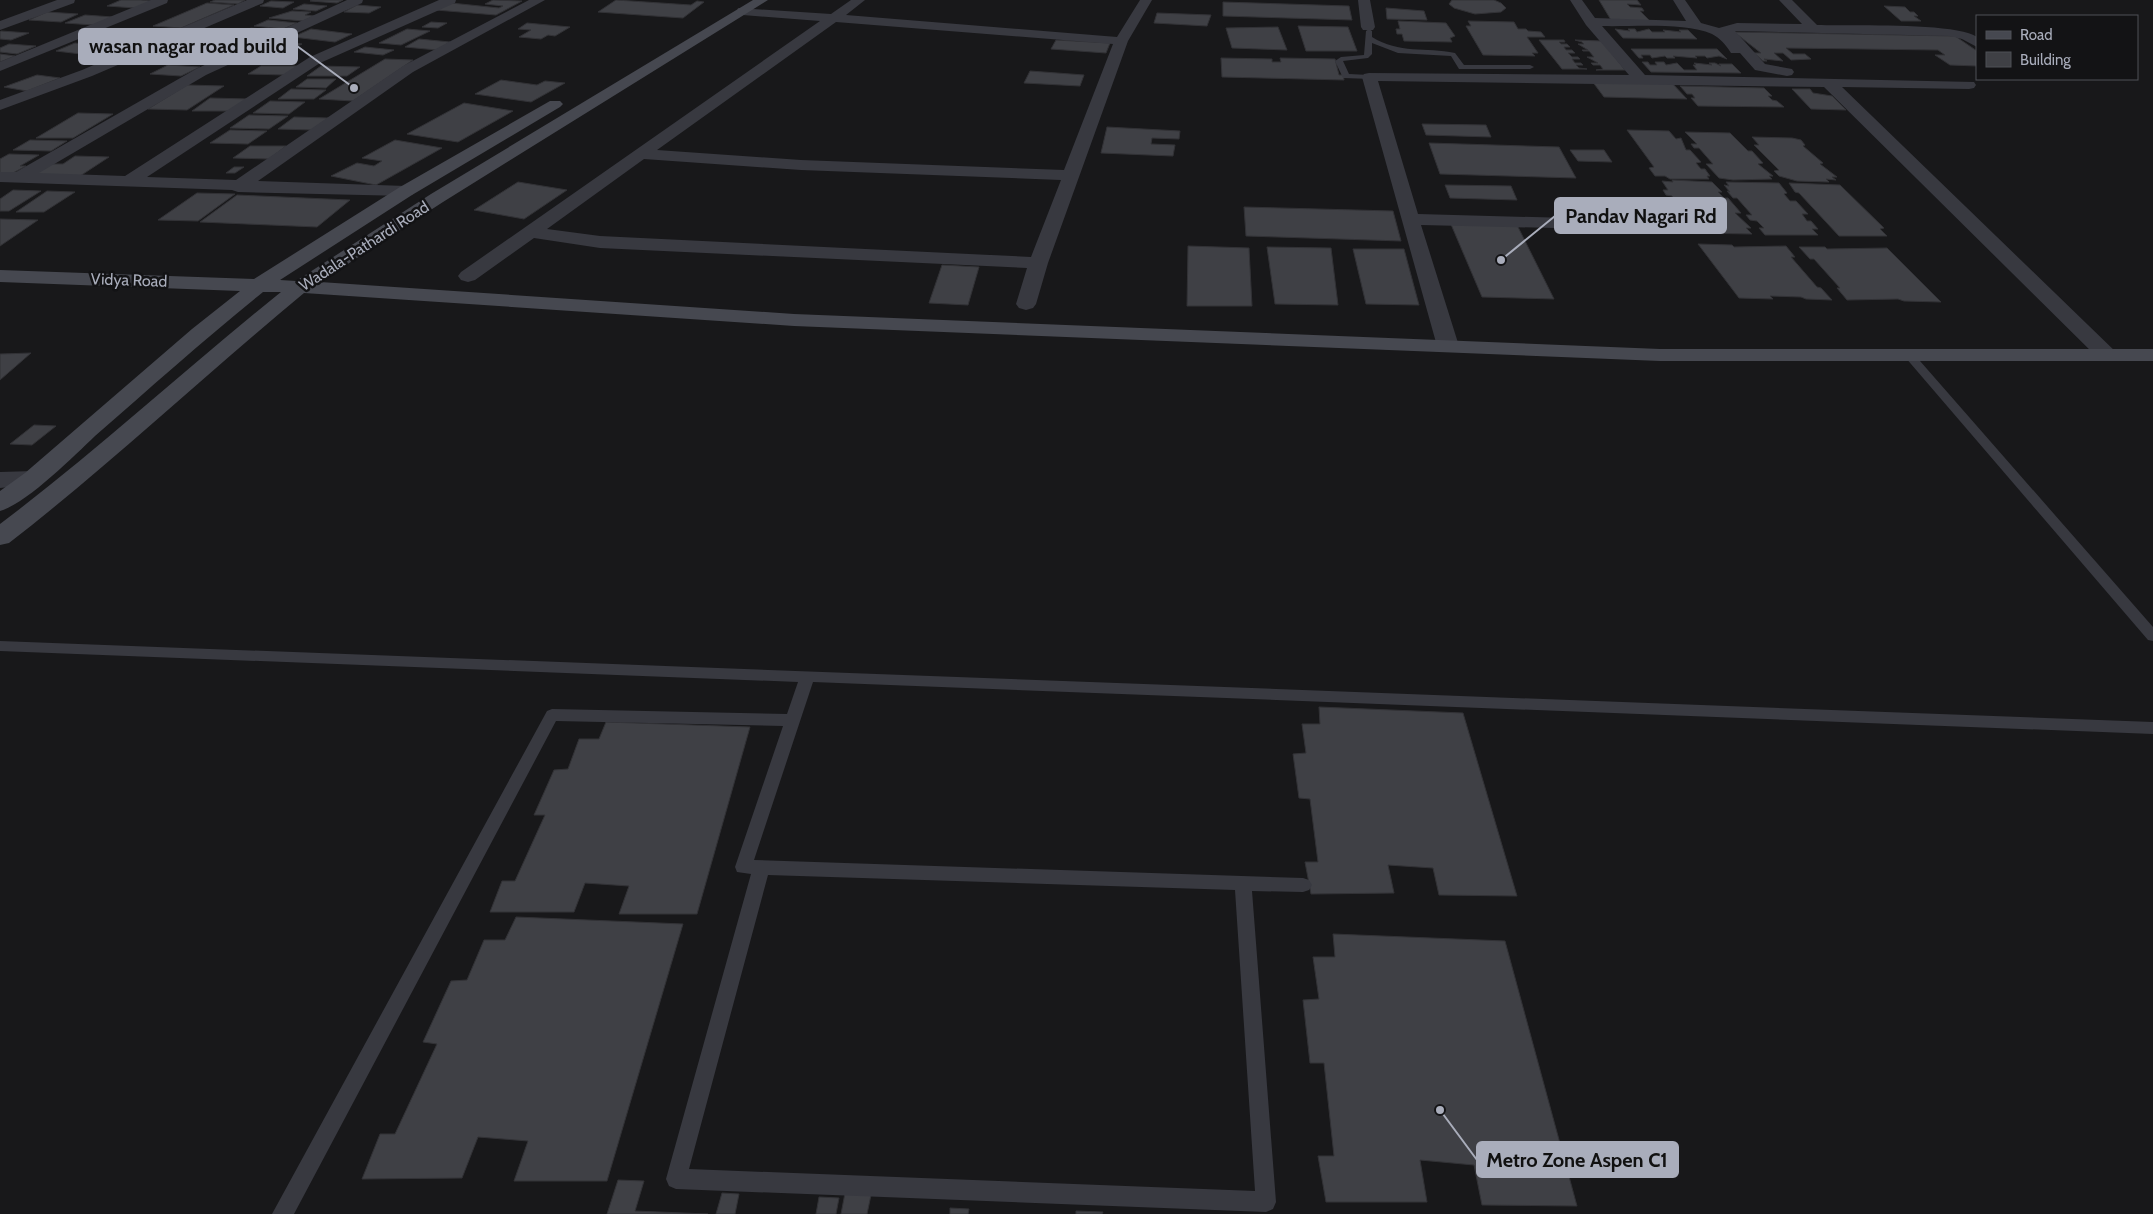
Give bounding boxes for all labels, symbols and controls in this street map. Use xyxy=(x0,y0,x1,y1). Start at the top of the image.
legend xyxy=(1976,15,2138,80)
text: Road xyxy=(2020,26,2053,44)
callout: wasan nagar road build xyxy=(79,29,297,64)
text: wasan nagar road build xyxy=(89,34,287,58)
text: Building xyxy=(2020,51,2071,69)
street label: Wadala-Pathardi Road xyxy=(296,197,432,295)
callout: Pandav Nagari Rd xyxy=(1555,198,1726,233)
text: Pandav Nagari Rd xyxy=(1565,204,1717,228)
street label: Vidya Road xyxy=(90,269,168,291)
callout: Metro Zone Aspen C1 xyxy=(1477,1142,1678,1177)
text: Metro Zone Aspen C1 xyxy=(1486,1148,1668,1172)

